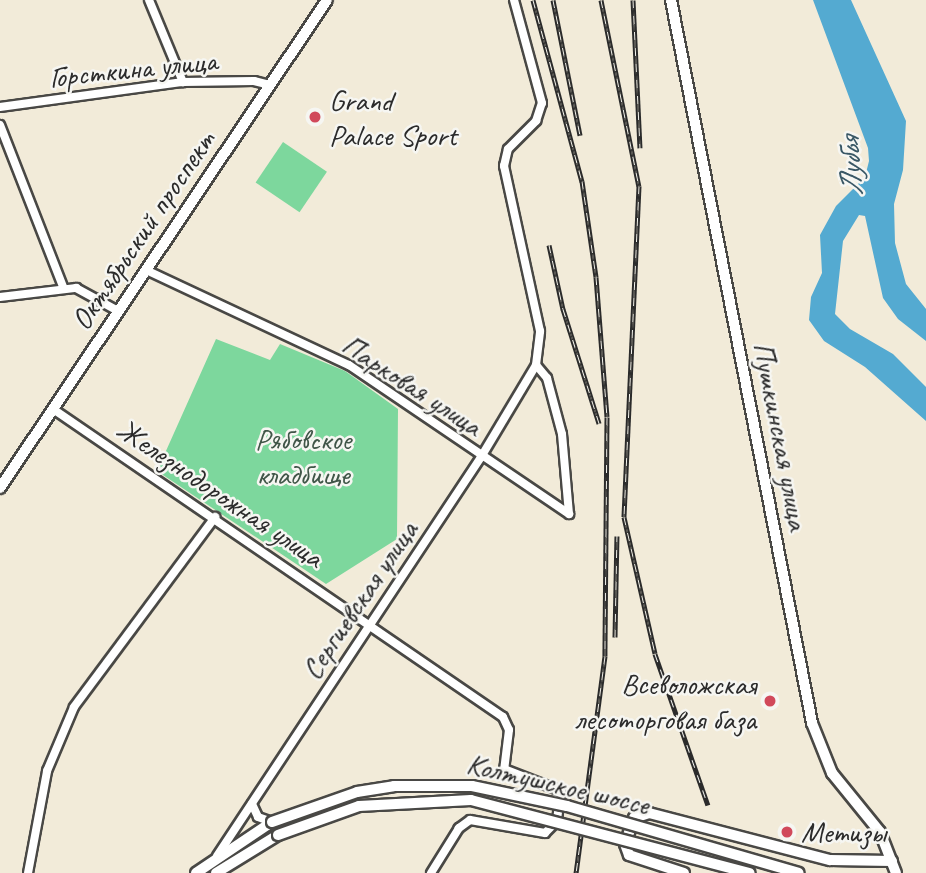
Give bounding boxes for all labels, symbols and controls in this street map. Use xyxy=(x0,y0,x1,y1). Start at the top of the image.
street label: Горсткина улица xyxy=(47,42,219,96)
place label: Grand Palace Sport xyxy=(329,82,457,152)
marker: Grand Palace Sport xyxy=(307,109,323,125)
street label: Октябрьский проспект xyxy=(63,123,223,337)
water label: Лубья xyxy=(830,137,872,197)
street label: Парковая улица xyxy=(335,326,489,444)
street label: Пушкинская улица xyxy=(745,338,817,534)
street label: Железнодорожная улица xyxy=(109,410,331,576)
park label: Рябовское кладбище xyxy=(255,421,351,491)
street label: Сергиевская улица xyxy=(292,513,426,687)
place label: Всеволожская лесоторговая база xyxy=(574,666,756,736)
marker: Всеволожская лесоторговая база xyxy=(762,693,778,709)
street label: Колтушское шоссе xyxy=(462,745,654,823)
place label: Метизы xyxy=(801,814,886,850)
marker: Метизы xyxy=(779,824,795,840)

